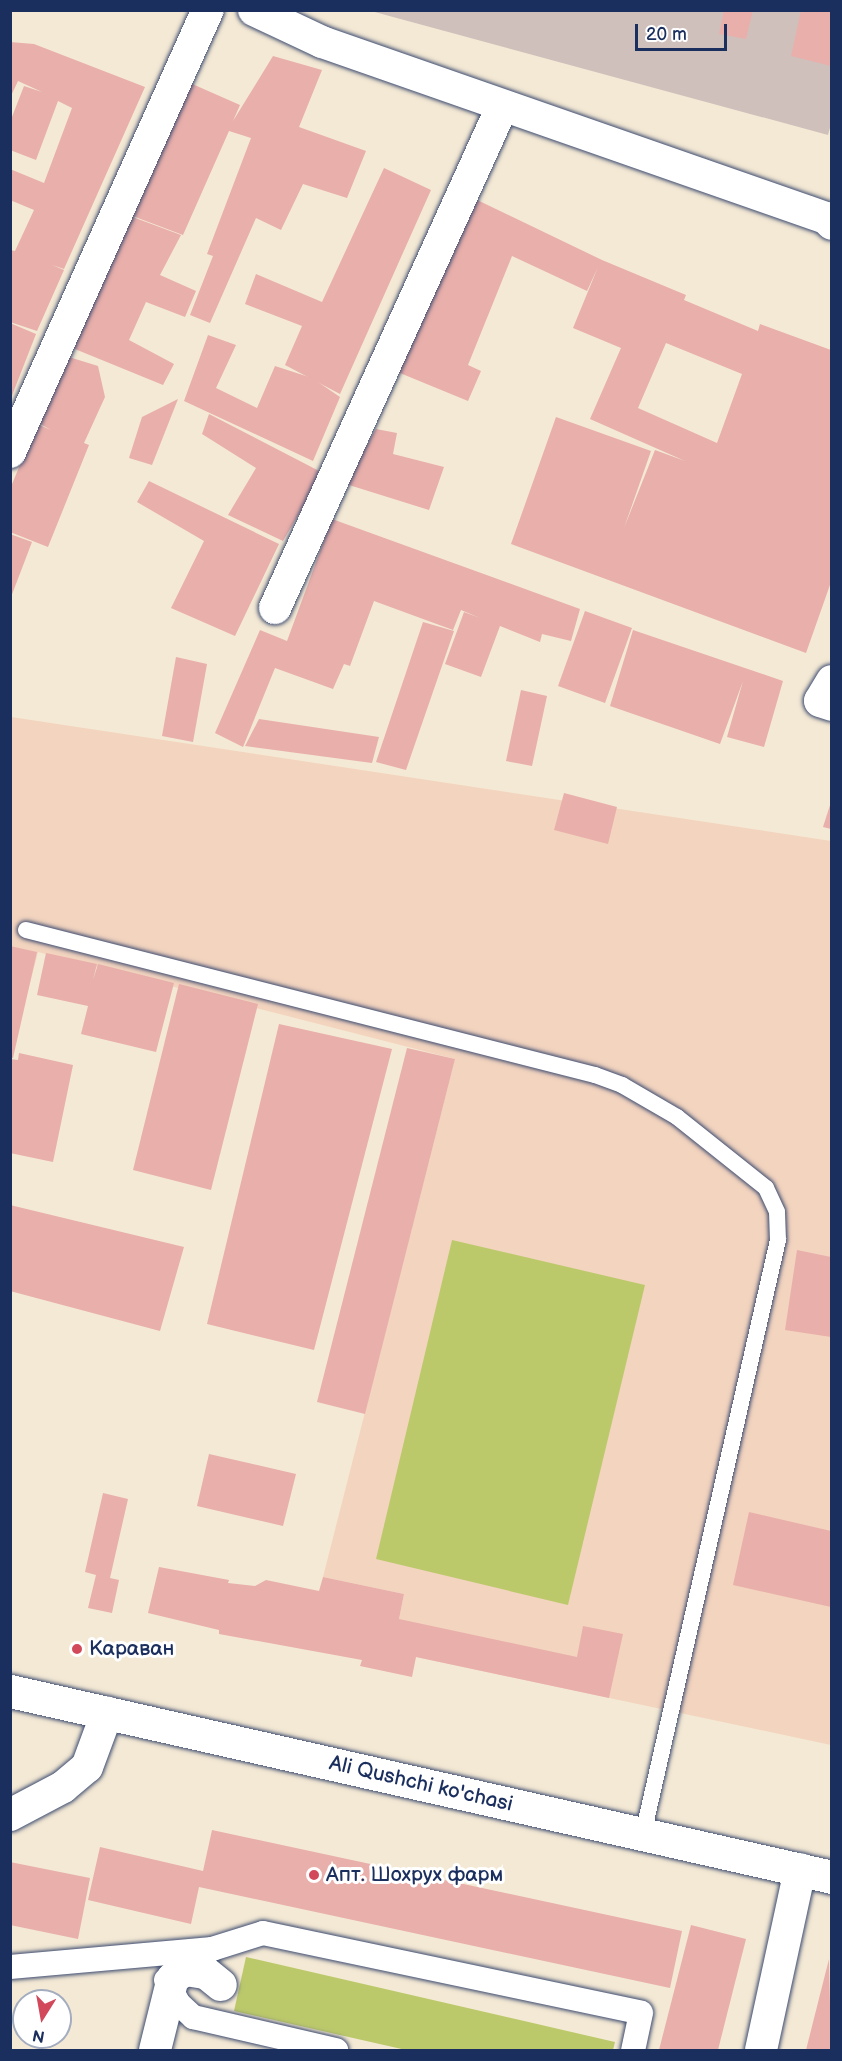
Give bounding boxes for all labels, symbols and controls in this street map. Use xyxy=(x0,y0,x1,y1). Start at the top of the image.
scale bar xyxy=(638,12,730,50)
text: 20 m xyxy=(646,24,687,45)
place label: Караван xyxy=(89,1636,174,1662)
marker: Караван xyxy=(70,1642,84,1656)
street label: Ali Qushchi ko'chasi xyxy=(327,1751,515,1817)
place label: Апт. Шохрух фарм xyxy=(326,1862,503,1888)
marker: Апт. Шохрух фарм xyxy=(307,1868,321,1882)
north arrow xyxy=(12,1989,72,2049)
text: N xyxy=(31,2025,47,2046)

